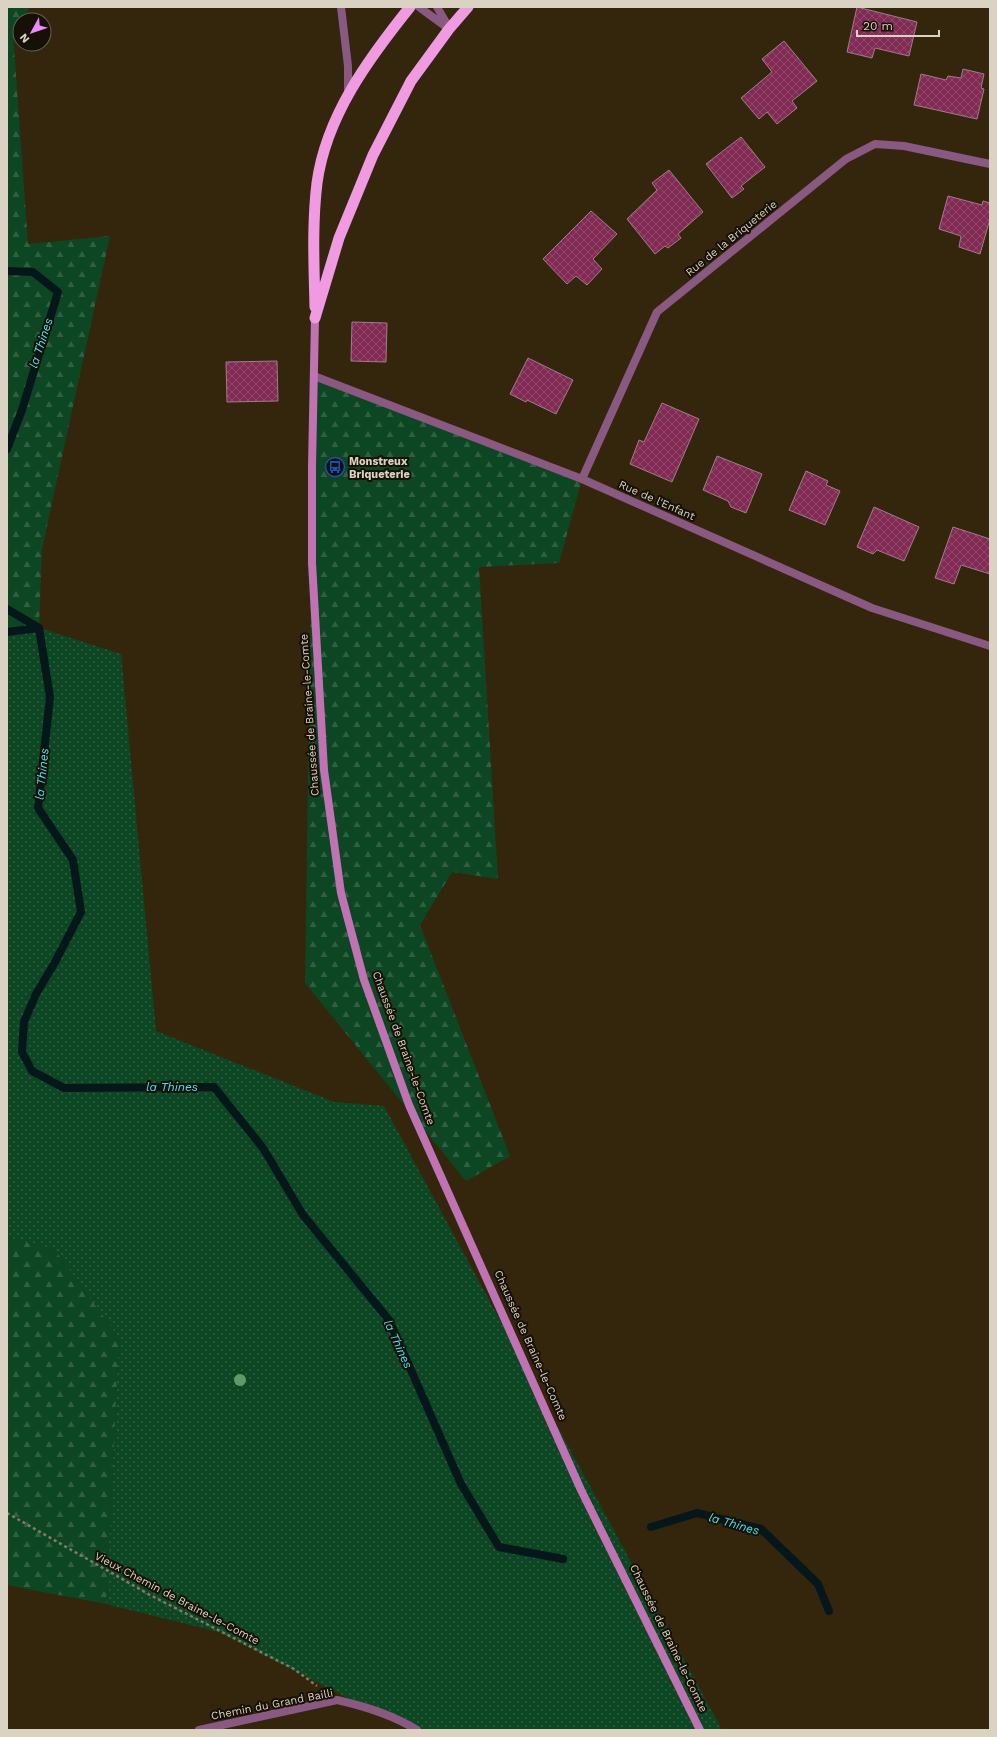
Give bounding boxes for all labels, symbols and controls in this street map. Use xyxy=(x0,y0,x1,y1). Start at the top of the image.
north arrow xyxy=(12,12,52,52)
scale bar xyxy=(857,12,939,38)
text: 20 m xyxy=(863,19,893,33)
text: N xyxy=(17,31,32,45)
street label: Rue de la Briqueterie xyxy=(683,198,779,279)
water label: la Thines xyxy=(26,316,56,370)
place label: Monstreux Briqueterie xyxy=(349,455,410,481)
bus stop icon: Monstreux Briqueterie xyxy=(324,456,346,478)
street label: Rue de l'Enfant xyxy=(617,478,697,523)
street label: Chaussée de Braine-le-Comte xyxy=(297,633,322,797)
water label: la Thines xyxy=(32,747,52,801)
street label: Chaussée de Braine-le-Comte xyxy=(370,970,437,1127)
water label: la Thines xyxy=(146,1080,198,1094)
street label: Chaussée de Braine-le-Comte xyxy=(492,1268,570,1422)
water label: la Thines xyxy=(381,1318,415,1370)
water label: la Thines xyxy=(707,1510,761,1538)
street label: Vieux Chemin de Braine-le-Comte xyxy=(92,1549,261,1647)
street label: Chaussée de Braine-le-Comte xyxy=(627,1562,710,1714)
street label: Chemin du Grand Bailli xyxy=(210,1686,334,1723)

